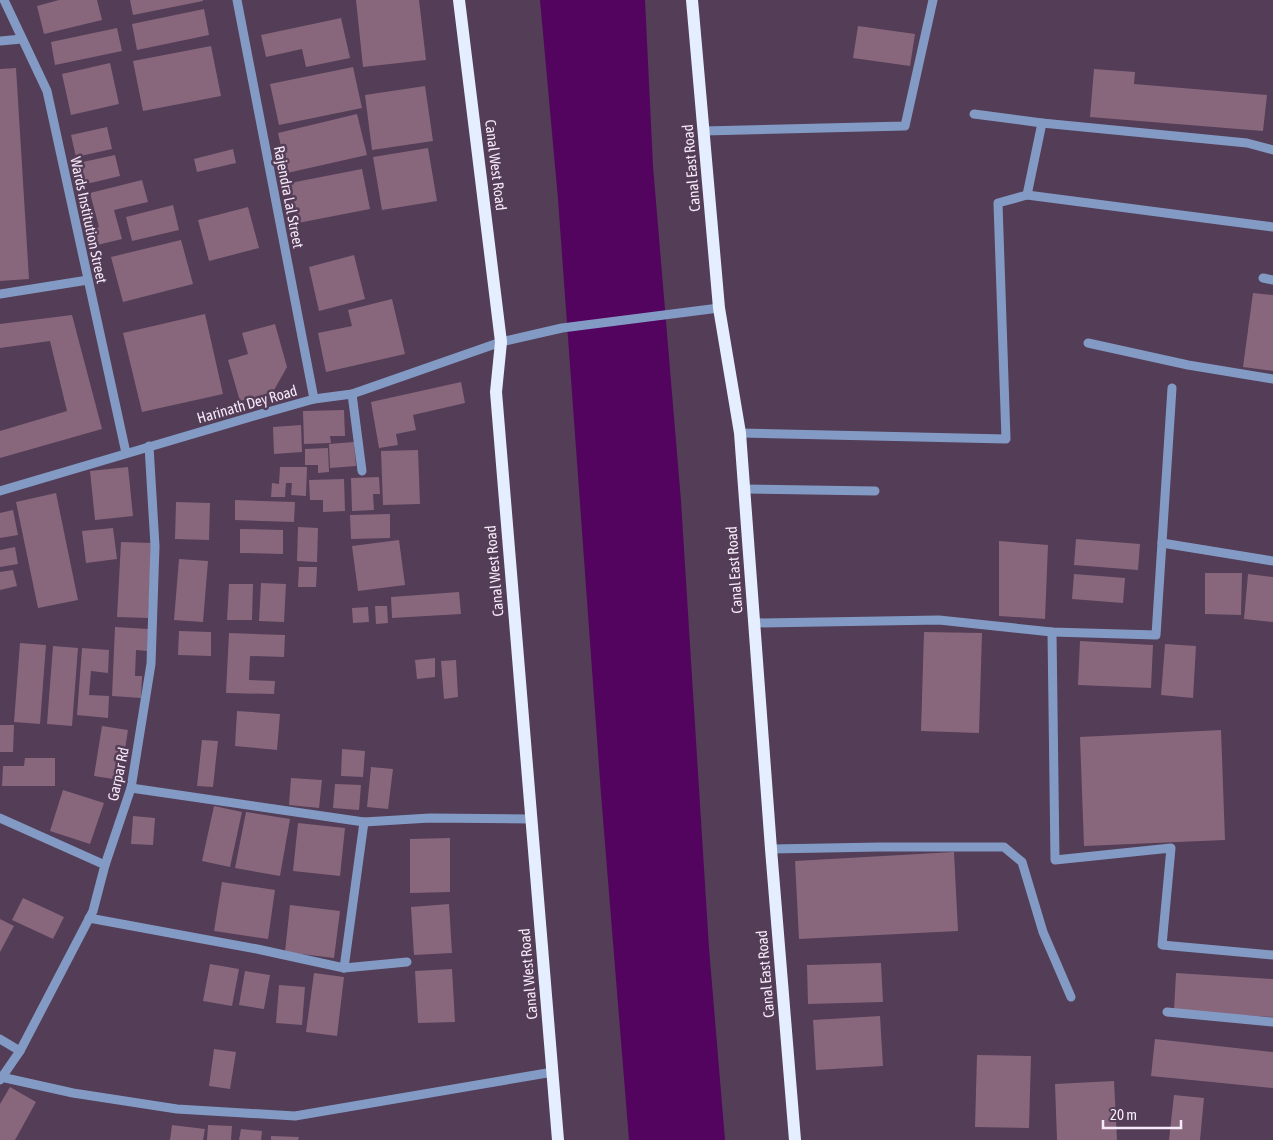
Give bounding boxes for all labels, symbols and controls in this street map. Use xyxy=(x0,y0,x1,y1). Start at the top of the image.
street label: Canal West Road xyxy=(482,119,510,211)
street label: Canal East Road xyxy=(679,124,703,212)
street label: Rajendra Lal Street xyxy=(271,144,307,250)
street label: Wards Institution Street xyxy=(67,155,111,285)
street label: Harinath Dey Road xyxy=(195,382,299,426)
street label: Canal West Road xyxy=(482,525,506,617)
street label: Canal East Road xyxy=(722,526,746,614)
street label: Garpar Rd xyxy=(104,746,132,802)
street label: Canal West Road xyxy=(516,928,540,1020)
street label: Canal East Road xyxy=(753,930,777,1018)
scale bar xyxy=(1103,1098,1180,1130)
text: 20 m xyxy=(1110,1106,1137,1123)

